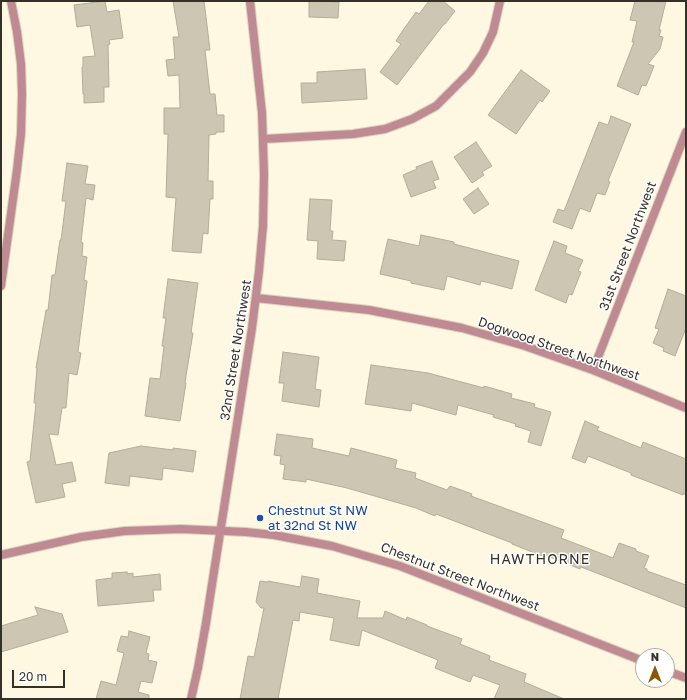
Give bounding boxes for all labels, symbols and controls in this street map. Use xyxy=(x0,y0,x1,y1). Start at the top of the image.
street label: 31st Street Northwest xyxy=(596,179,660,313)
street label: 32nd Street Northwest xyxy=(217,279,255,421)
street label: Dogwood Street Northwest xyxy=(476,314,642,384)
place label: Chestnut St NW at 32nd St NW xyxy=(268,503,368,534)
marker: Chestnut St NW at 32nd St NW xyxy=(255,513,265,523)
street label: Chestnut Street Northwest xyxy=(378,540,542,614)
district label: HAWTHORNE xyxy=(490,552,590,568)
north arrow xyxy=(635,648,675,688)
text: N xyxy=(651,650,659,663)
scale bar xyxy=(14,662,67,688)
text: 20 m xyxy=(19,669,47,684)

